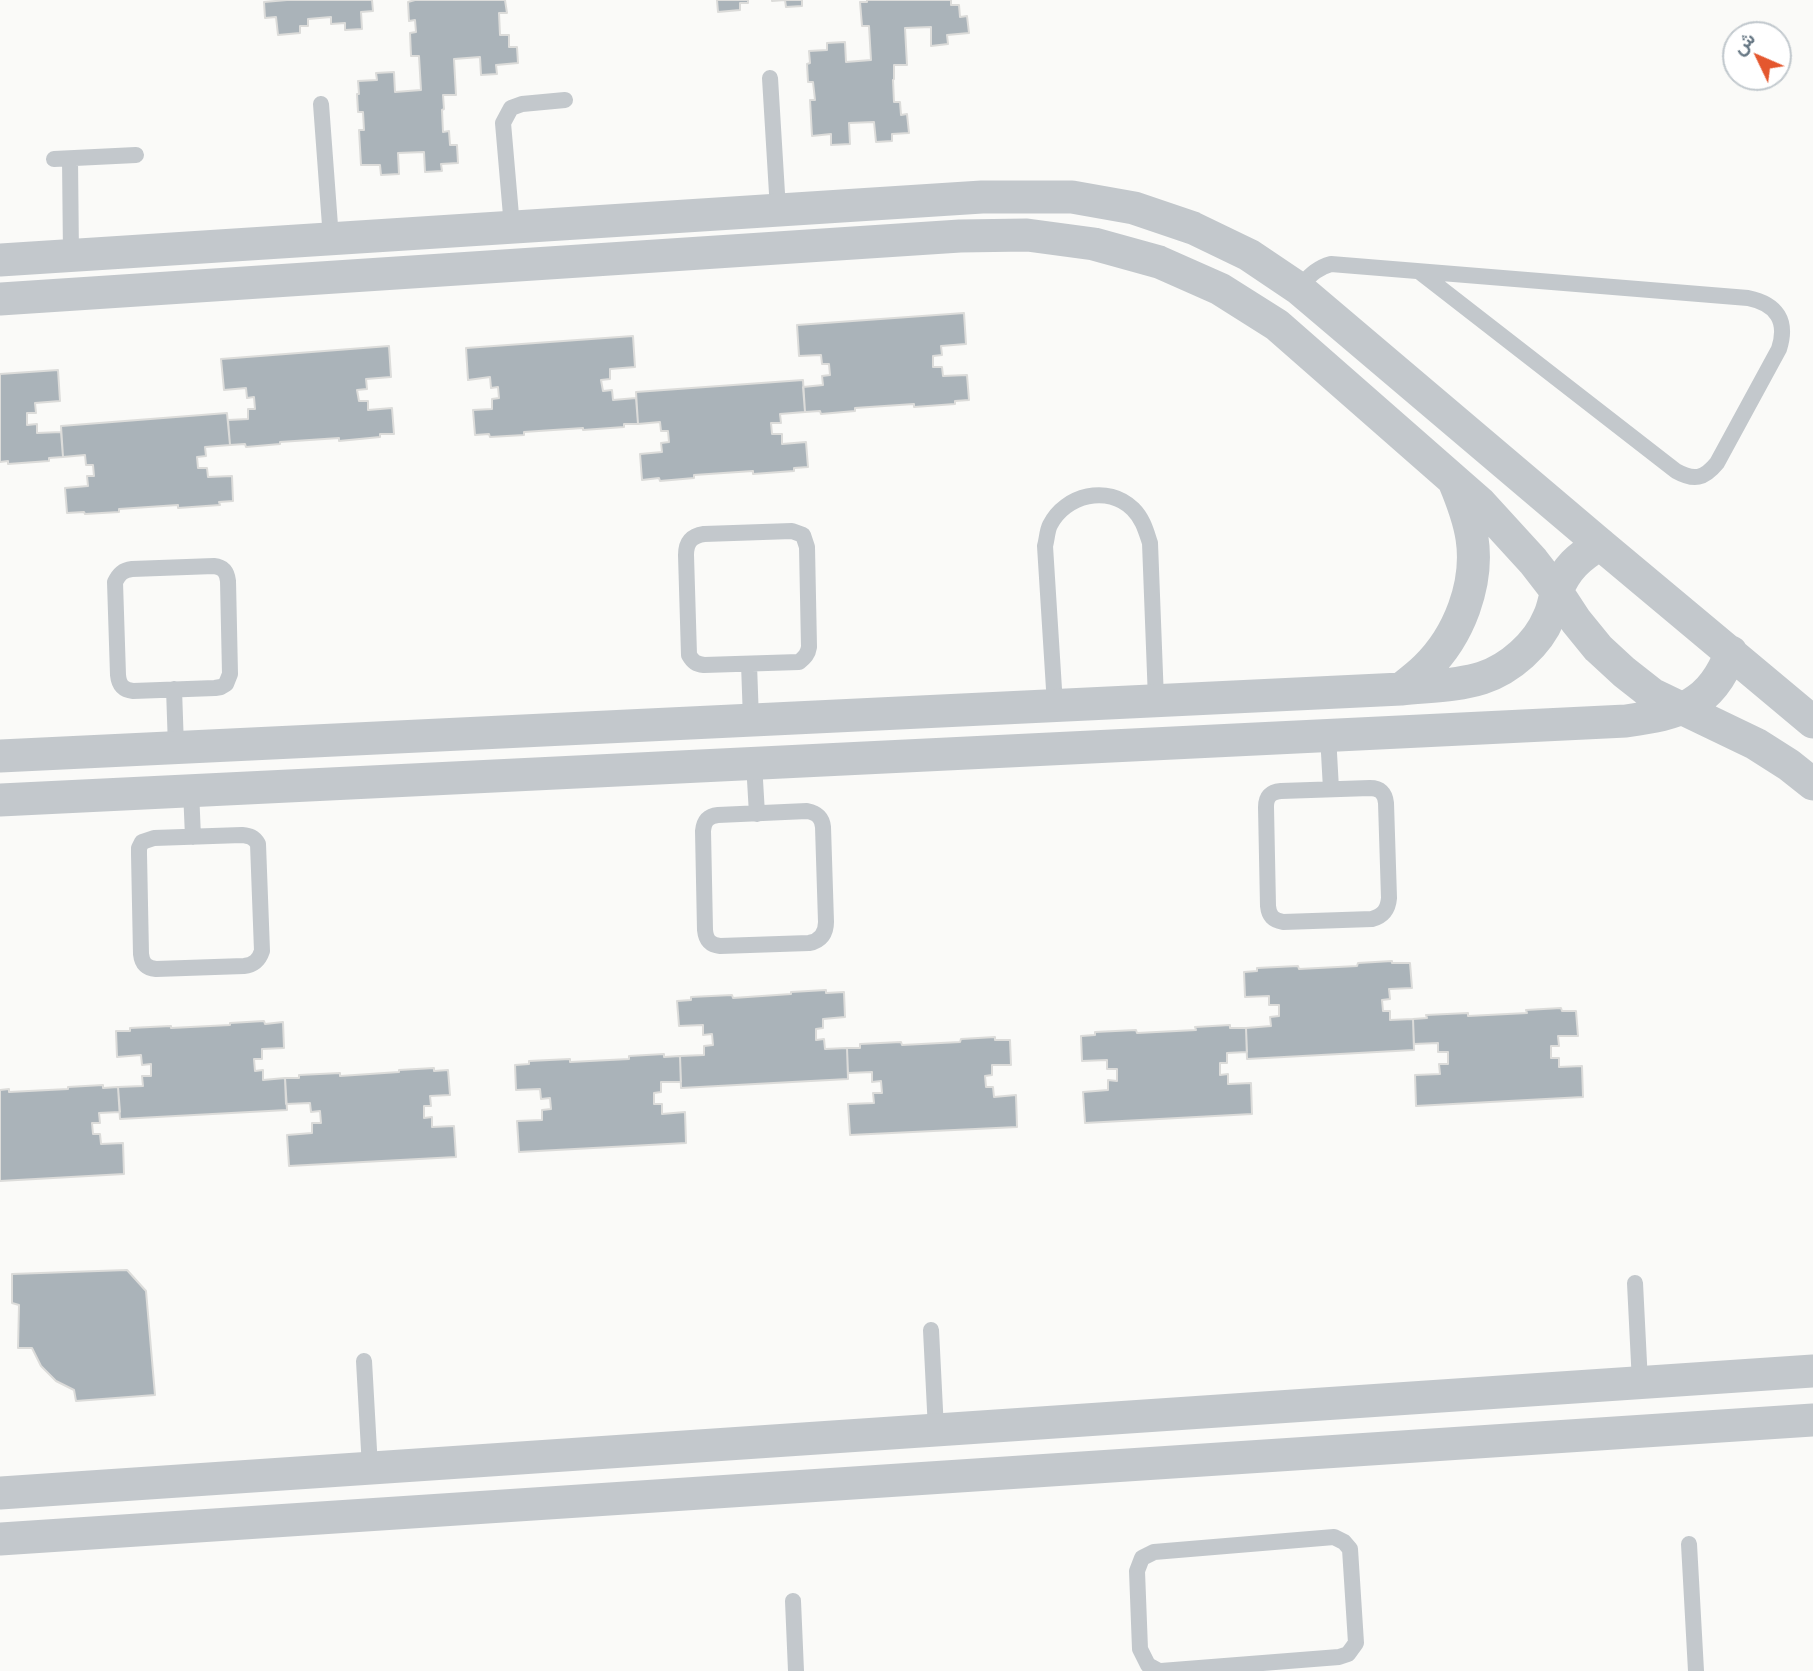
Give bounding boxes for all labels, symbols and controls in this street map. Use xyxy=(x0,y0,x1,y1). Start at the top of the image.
north arrow xyxy=(1722,21,1792,91)
text: ش xyxy=(1726,26,1761,60)

